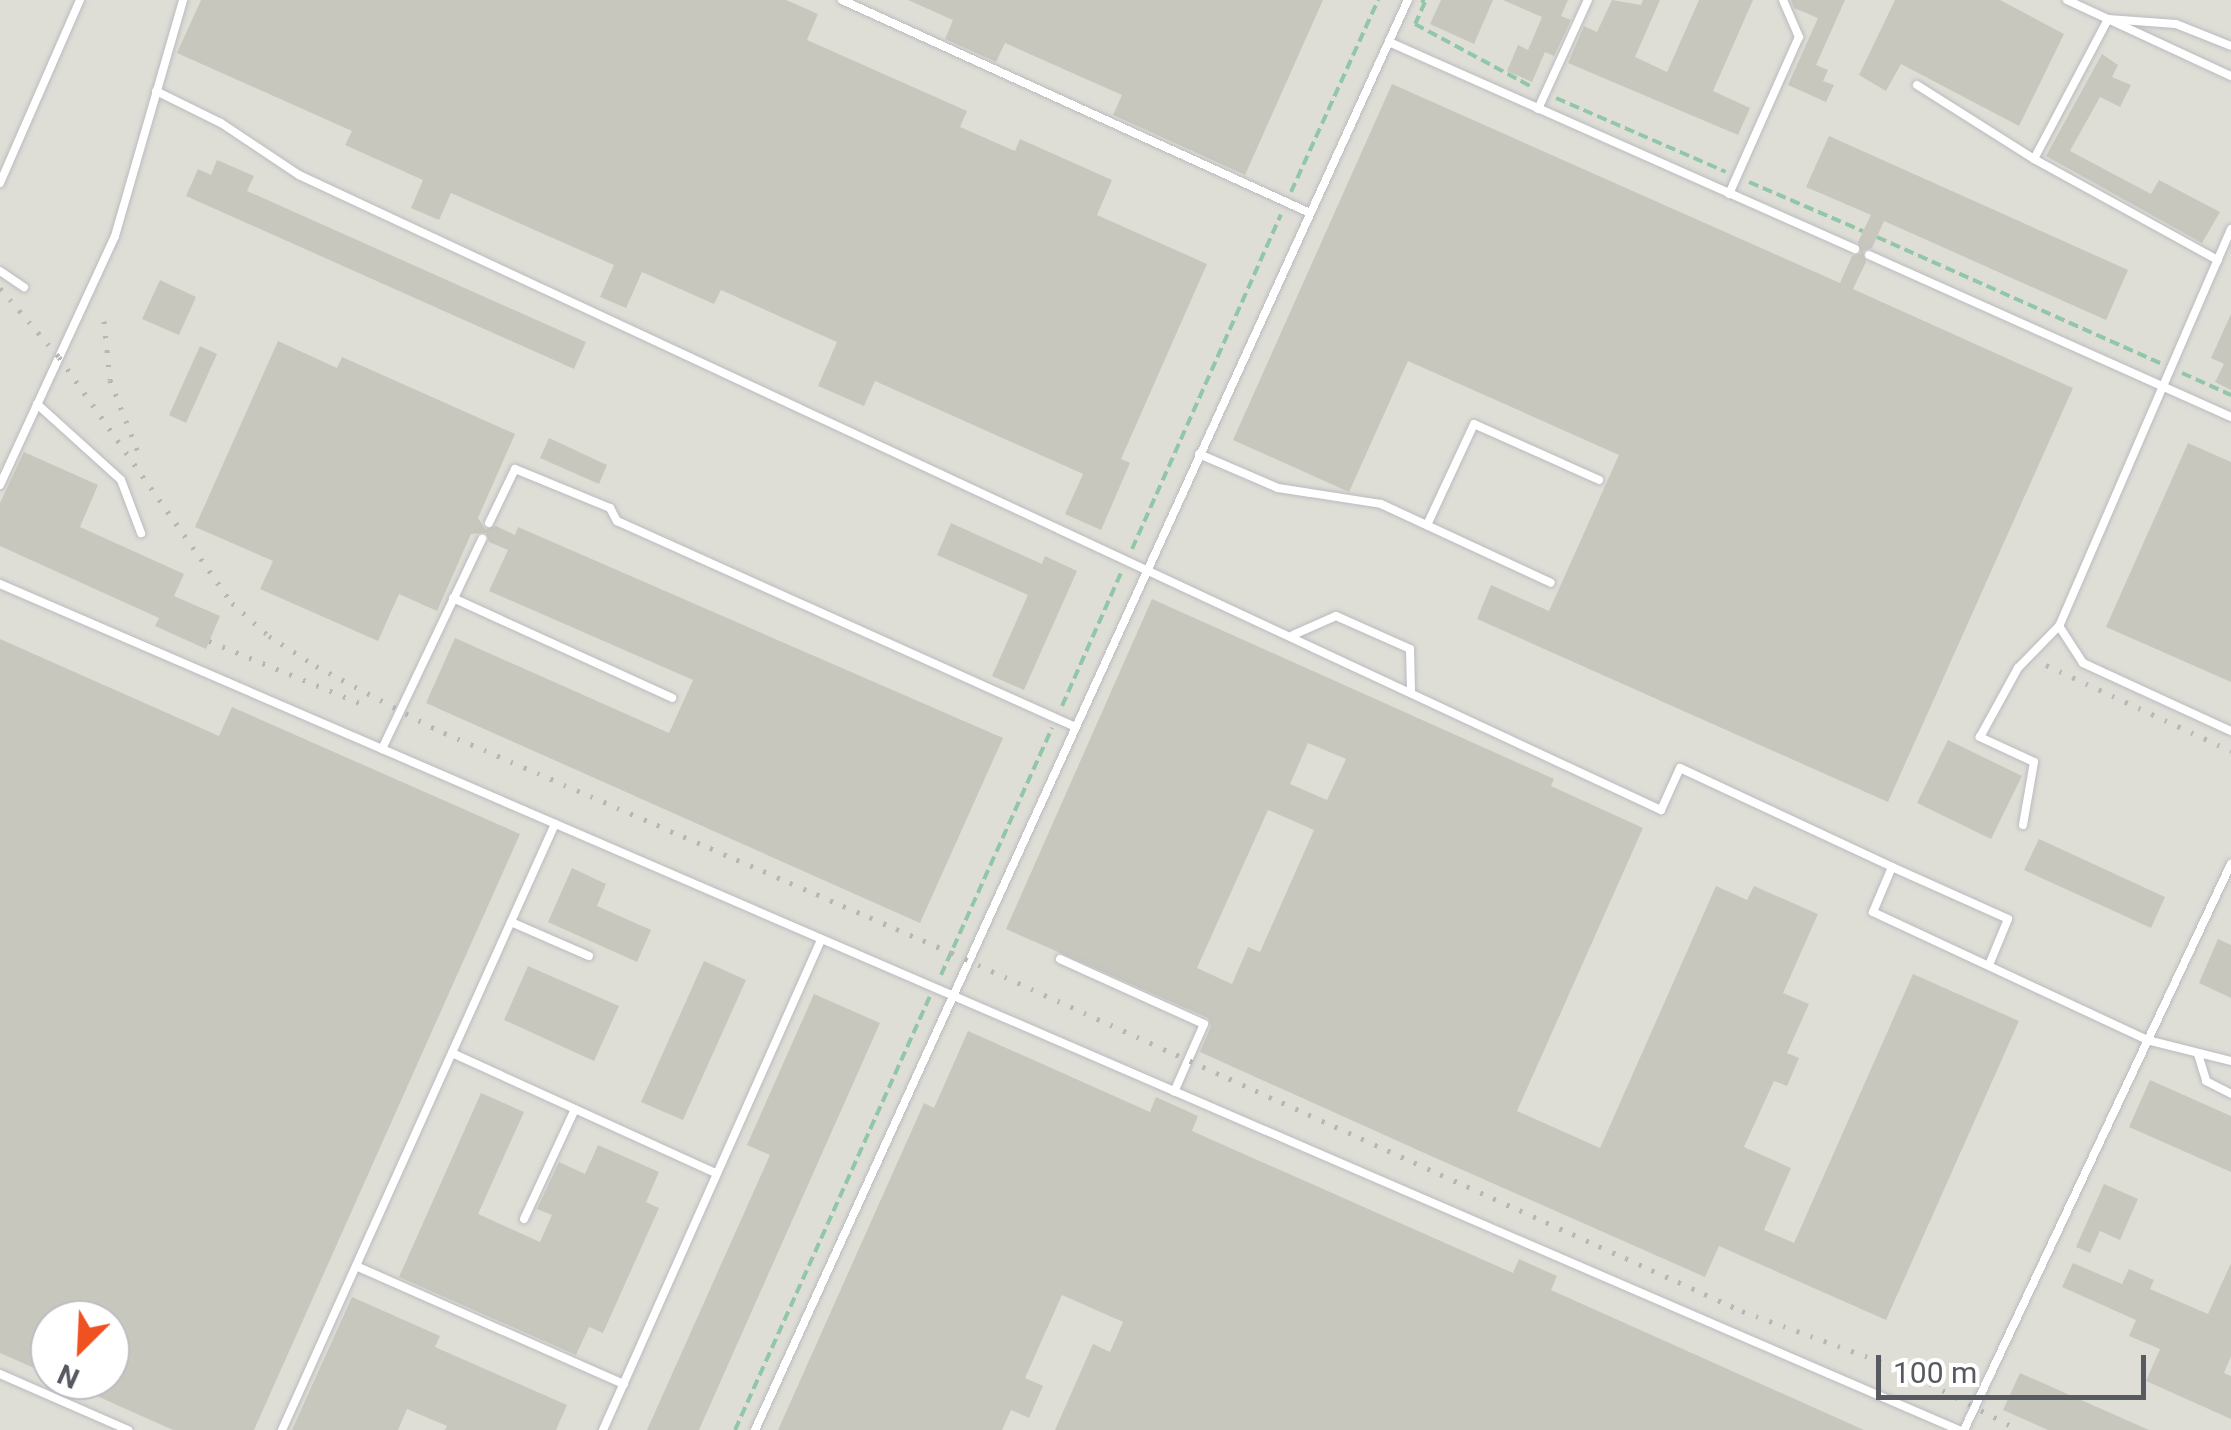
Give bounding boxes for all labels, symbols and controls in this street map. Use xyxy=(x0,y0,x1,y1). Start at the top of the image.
north arrow xyxy=(30,1300,130,1400)
scale bar xyxy=(1881,1335,2151,1397)
text: 100 m xyxy=(1893,1355,1977,1390)
text: N xyxy=(53,1357,84,1395)

